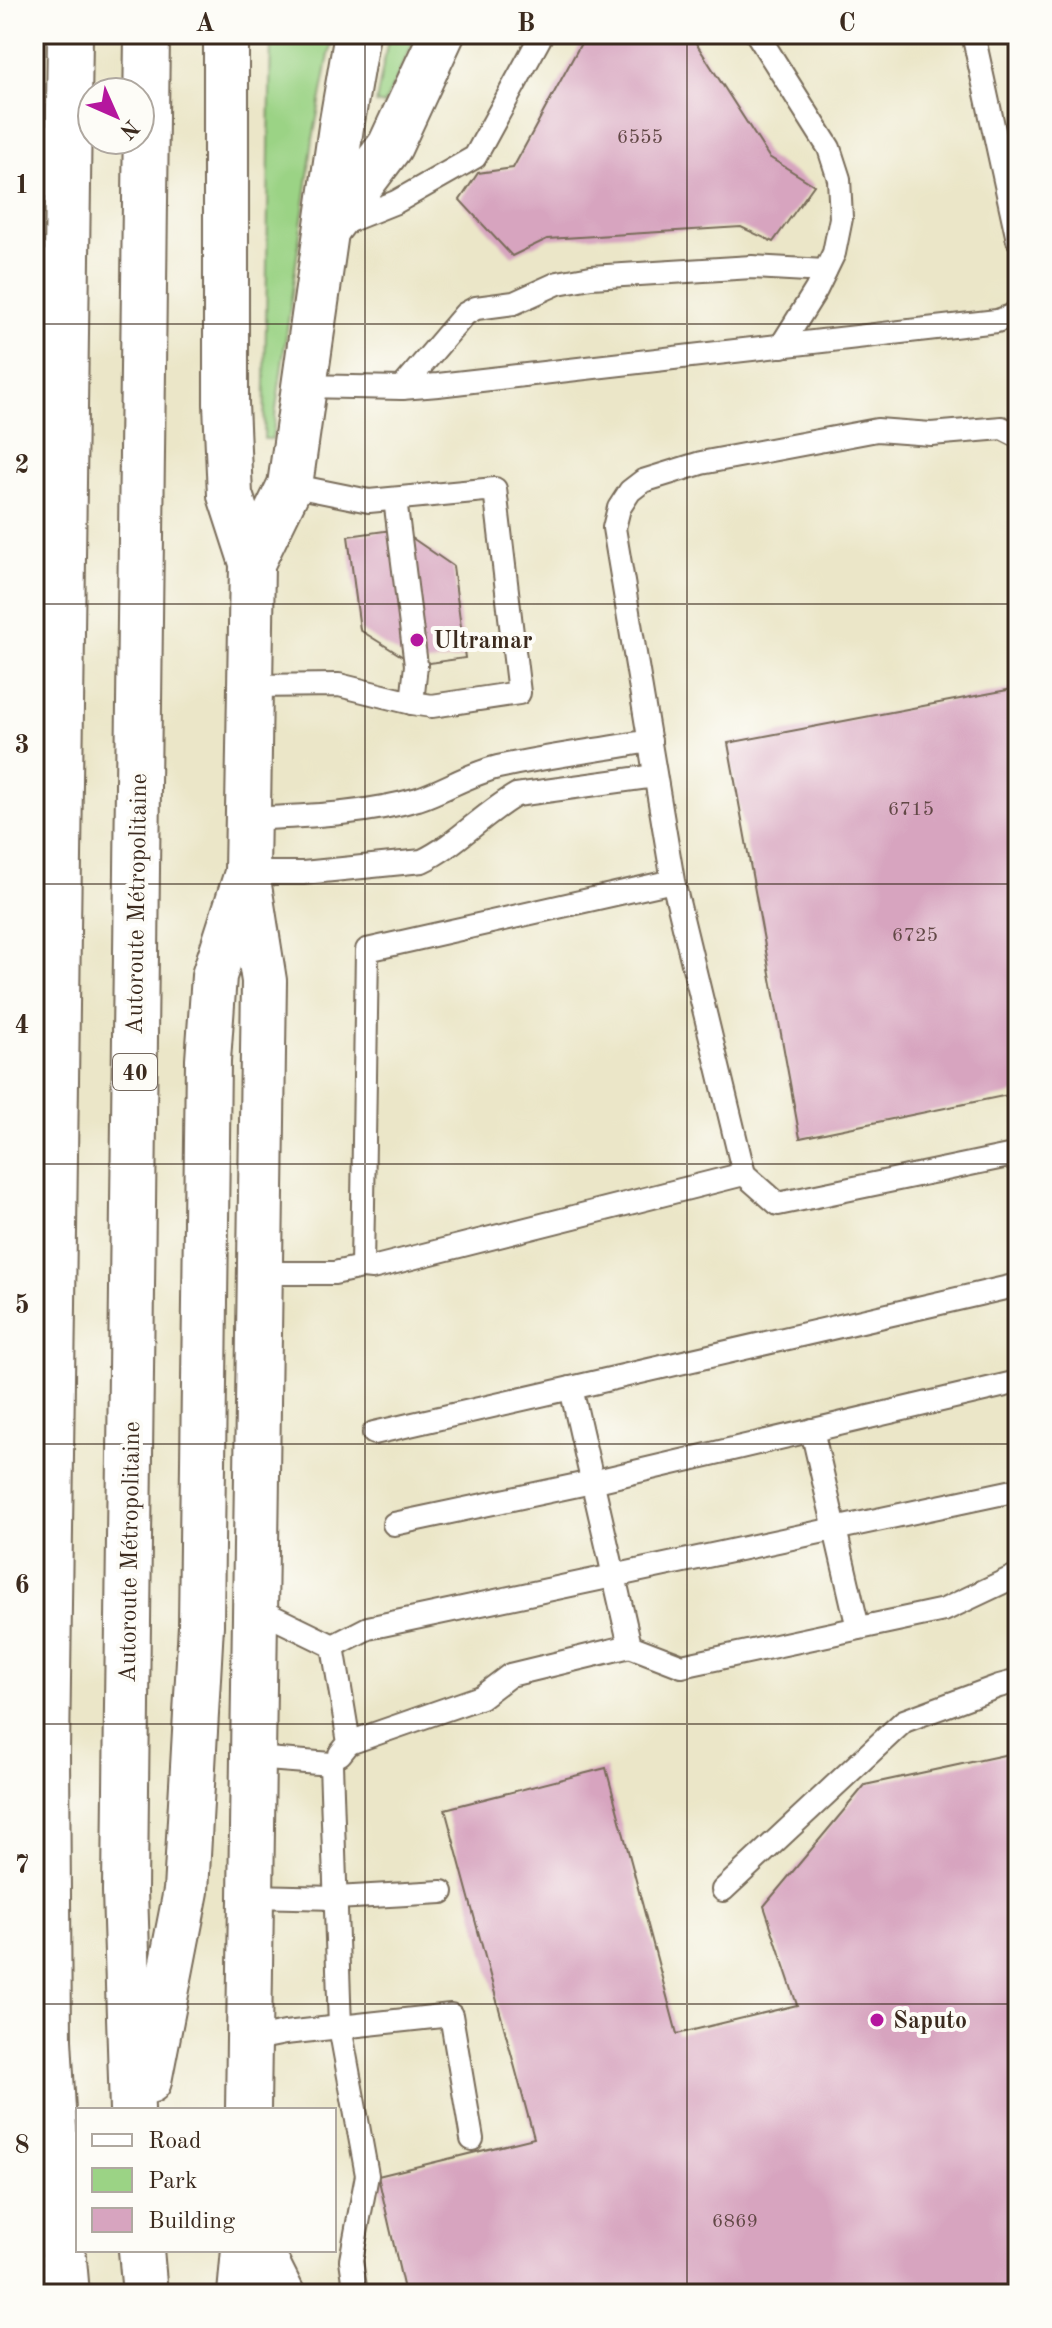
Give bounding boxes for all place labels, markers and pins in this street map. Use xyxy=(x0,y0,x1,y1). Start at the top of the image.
place label: Ultramar xyxy=(433,630,533,654)
marker: Ultramar xyxy=(408,631,426,649)
place label: Saputo xyxy=(893,2010,967,2034)
marker: Saputo xyxy=(868,2011,886,2029)

